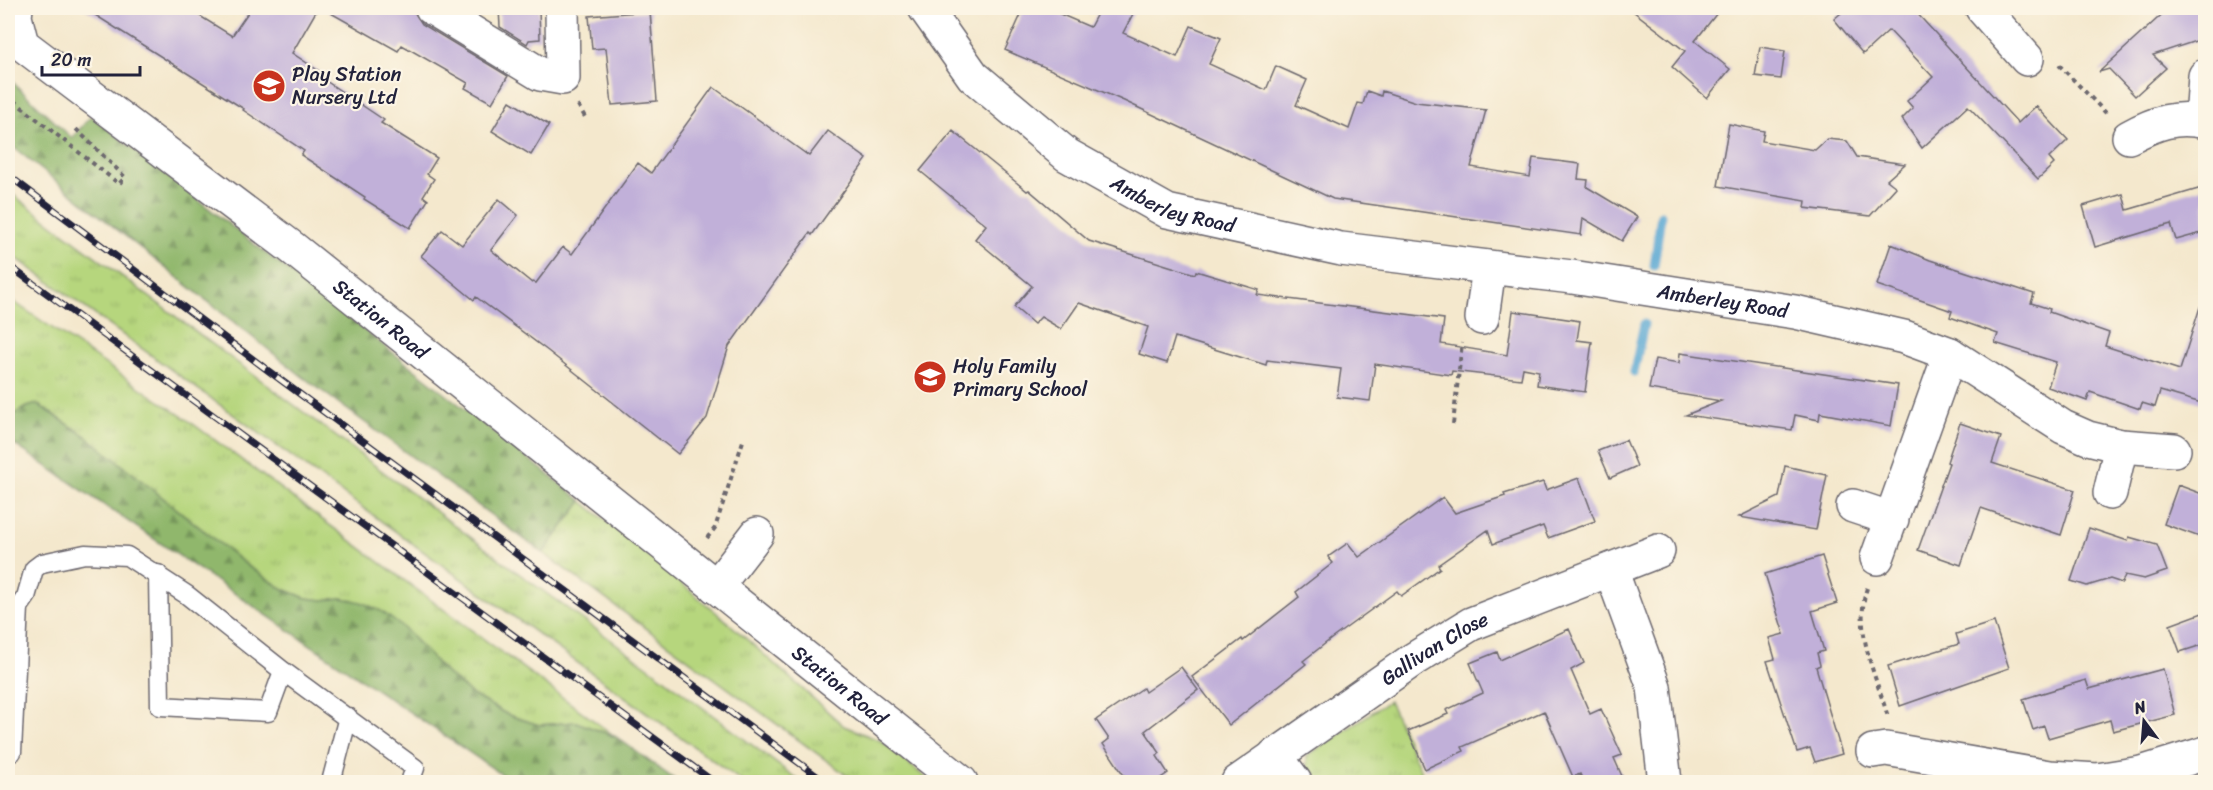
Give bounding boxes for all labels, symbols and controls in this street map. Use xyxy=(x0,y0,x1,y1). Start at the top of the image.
scale bar xyxy=(42,39,140,77)
text: 20 m xyxy=(51,44,91,76)
place label: Play Station Nursery Ltd xyxy=(292,57,402,115)
school or university icon: Play Station Nursery Ltd xyxy=(251,68,287,104)
street label: Amberley Road xyxy=(1103,165,1240,244)
street label: Station Road xyxy=(325,270,437,369)
street label: Amberley Road xyxy=(1654,273,1792,329)
place label: Holy Family Primary School xyxy=(953,349,1088,407)
school or university icon: Holy Family Primary School xyxy=(912,359,948,395)
street label: Gallivan Close xyxy=(1373,602,1494,695)
street label: Station Road xyxy=(784,636,896,736)
north arrow xyxy=(2114,691,2174,751)
text: N xyxy=(2130,691,2150,723)

